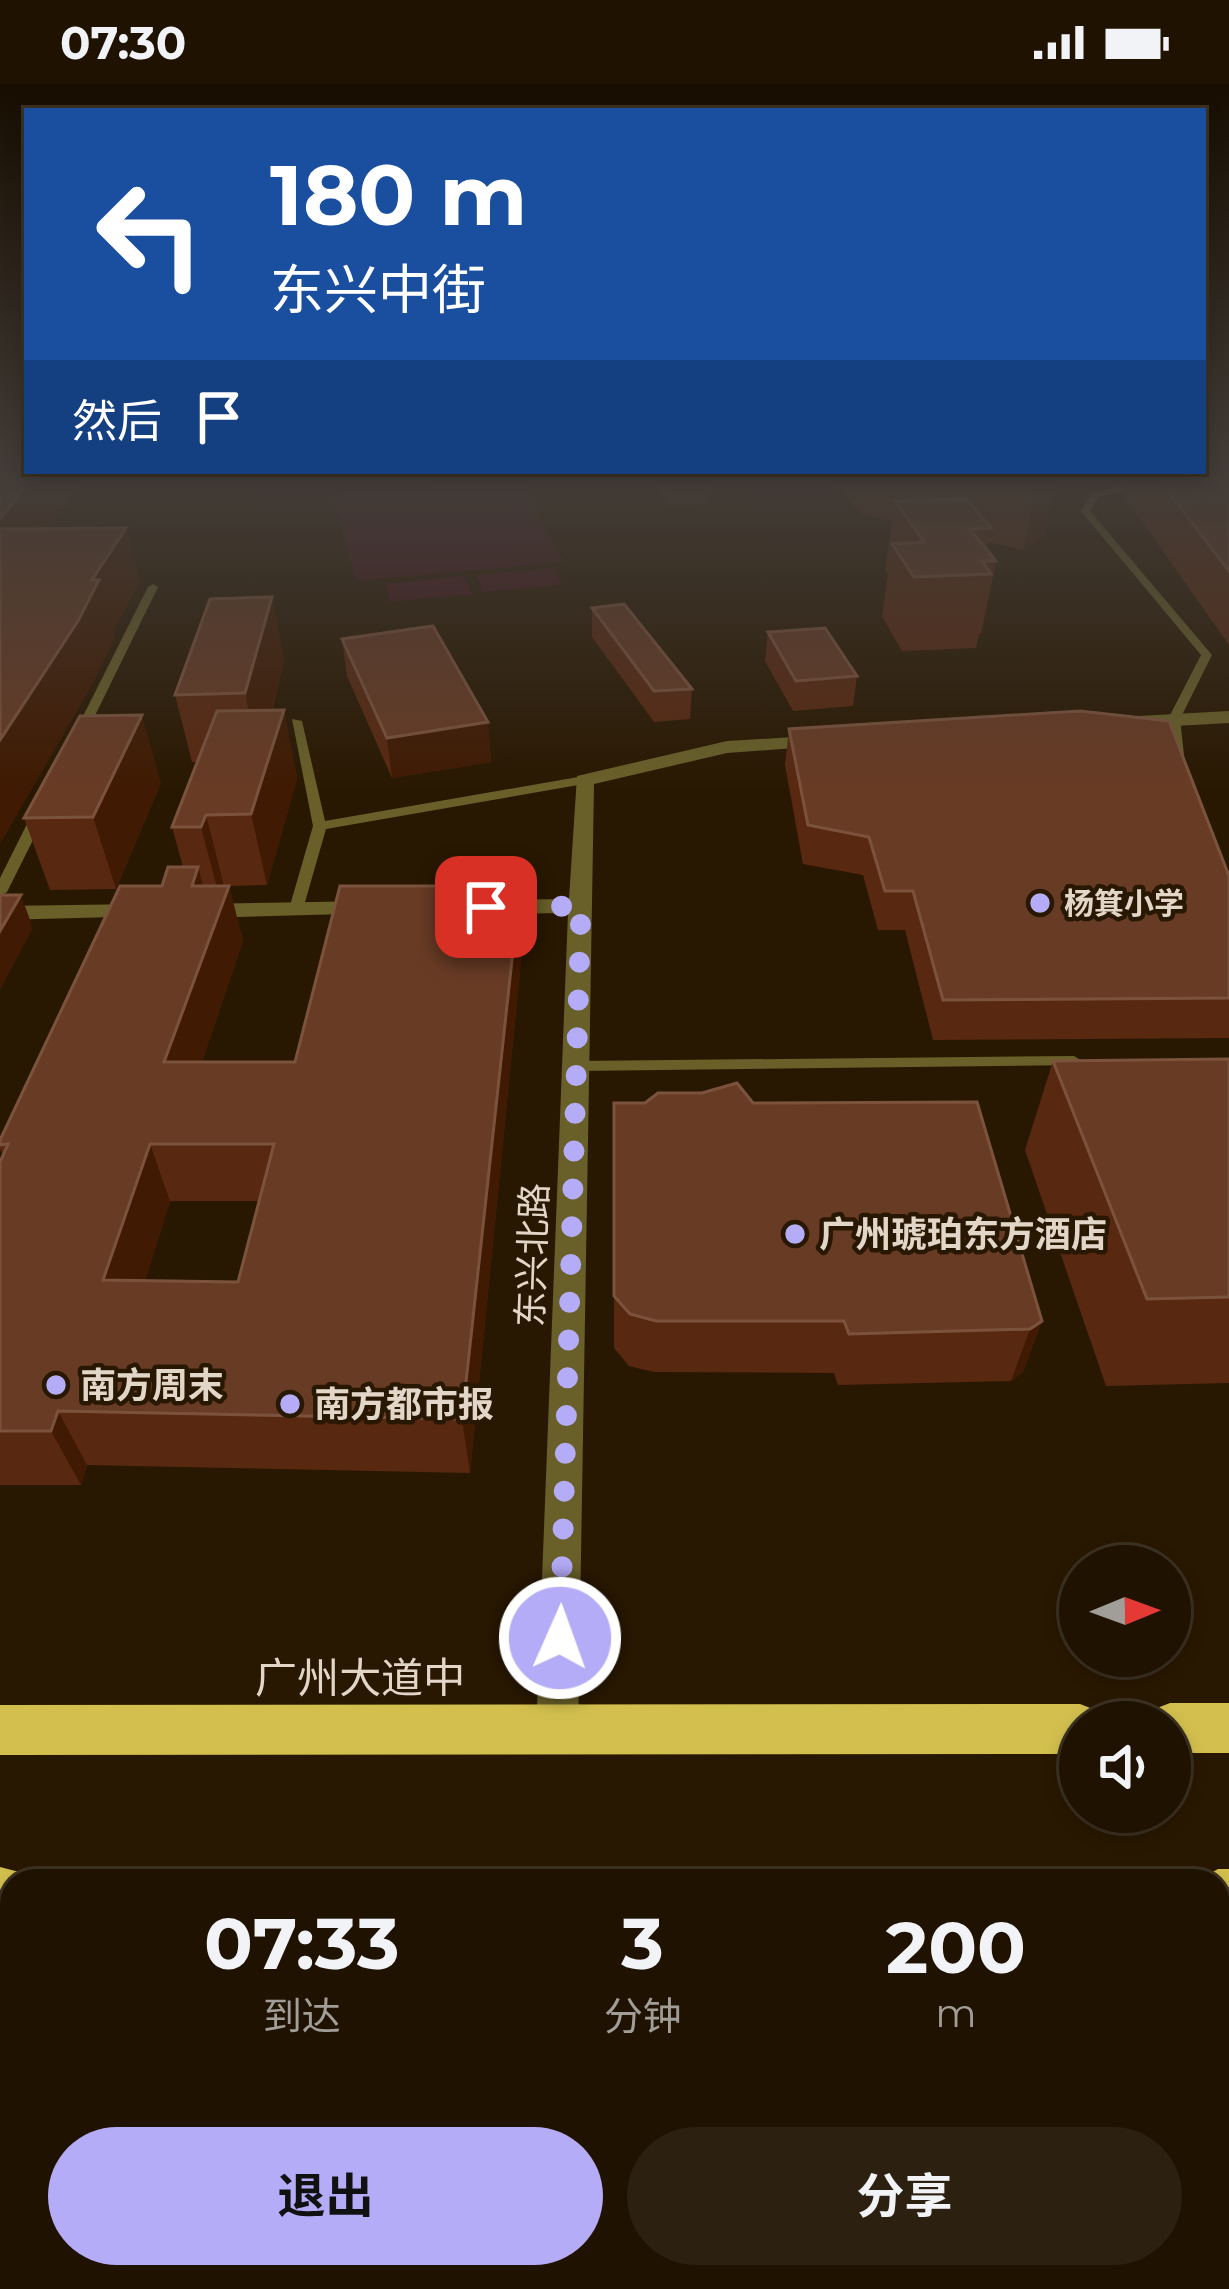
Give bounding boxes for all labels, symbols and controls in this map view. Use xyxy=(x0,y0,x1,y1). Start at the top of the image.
text: 07:30 xyxy=(60,15,186,70)
text: 180 m xyxy=(270,144,527,246)
icon: left xyxy=(72,156,228,312)
text: 东兴中街 xyxy=(270,257,486,323)
icon: arrive xyxy=(186,384,252,450)
text: 然后 xyxy=(72,393,162,448)
pin xyxy=(435,856,537,958)
icon: arrive xyxy=(453,874,519,940)
place label: 杨箕小学 xyxy=(1064,885,1184,922)
marker: 杨箕小学 xyxy=(1027,890,1053,916)
street label: 东兴北路 xyxy=(508,1182,556,1328)
place label: 广州琥珀东方酒店 xyxy=(819,1212,1107,1256)
marker: 广州琥珀东方酒店 xyxy=(782,1221,808,1247)
place label: 南方周末 xyxy=(80,1363,224,1407)
marker: 南方周末 xyxy=(43,1372,69,1398)
place label: 南方都市报 xyxy=(314,1382,494,1426)
marker: 南方都市报 xyxy=(277,1391,303,1417)
north arrow xyxy=(1059,1545,1191,1677)
map controls xyxy=(1059,1545,1191,1833)
position arrow xyxy=(497,1575,623,1701)
street label: 广州大道中 xyxy=(255,1652,465,1704)
button: sound xyxy=(1059,1701,1191,1833)
text: 07:33 xyxy=(204,1899,400,1987)
text: 3 xyxy=(621,1899,664,1987)
text: 200 xyxy=(886,1903,1026,1991)
text: m xyxy=(935,1989,977,2037)
text: 到达 xyxy=(263,1992,341,2040)
text: 分钟 xyxy=(604,1992,682,2040)
button: 退出 xyxy=(48,2127,603,2265)
button: 分享 xyxy=(627,2127,1182,2265)

